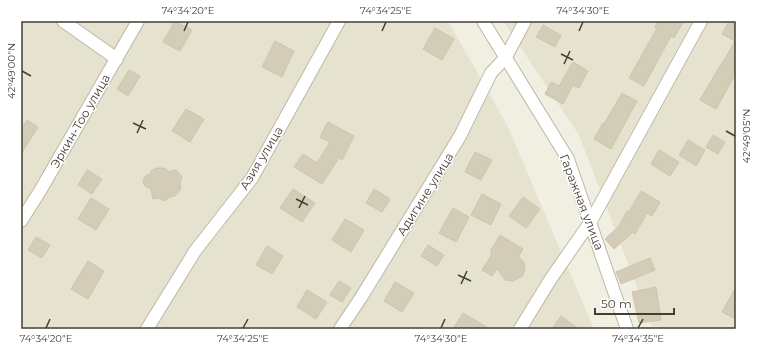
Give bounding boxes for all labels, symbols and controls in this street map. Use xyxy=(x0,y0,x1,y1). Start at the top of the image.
text: 74°34'20"E xyxy=(162,4,215,17)
text: 74°34'25"E xyxy=(360,4,412,17)
text: 74°34'30"E xyxy=(557,4,610,17)
text: 42°49'00"N xyxy=(5,43,18,99)
street label: Эркин-Тоо улица xyxy=(47,71,113,171)
text: 42°49'05"N xyxy=(740,109,753,164)
street label: Азия улица xyxy=(236,124,286,192)
street label: Адигине улица xyxy=(393,150,457,238)
street label: Гаражная улица xyxy=(557,152,607,252)
scale bar xyxy=(595,290,674,316)
text: 50 m xyxy=(601,296,632,311)
text: 74°34'20"E xyxy=(20,332,73,345)
text: 74°34'25"E xyxy=(217,332,269,345)
text: 74°34'30"E xyxy=(415,332,468,345)
text: 74°34'35"E xyxy=(612,332,664,345)

